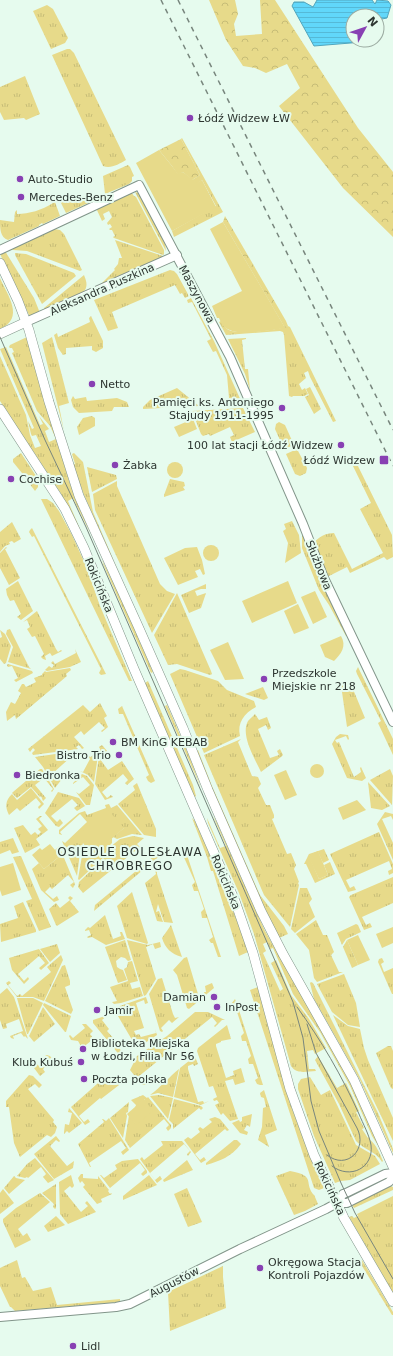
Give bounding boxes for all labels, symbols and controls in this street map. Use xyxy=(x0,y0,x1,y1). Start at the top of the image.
north arrow xyxy=(345,8,385,48)
text: N xyxy=(364,14,380,30)
place label: Łódź Widzew ŁW xyxy=(197,112,290,125)
marker: Łódź Widzew ŁW xyxy=(185,113,195,123)
place label: Auto-Studio xyxy=(28,173,93,186)
marker: Auto-Studio xyxy=(15,174,25,184)
place label: Mercedes-Benz xyxy=(29,191,113,204)
marker: Mercedes-Benz xyxy=(16,192,26,202)
street label: Aleksandra Puszkina xyxy=(48,261,156,318)
street label: Maszynowa xyxy=(176,263,217,325)
place label: Netto xyxy=(100,378,131,391)
marker: Netto xyxy=(87,379,97,389)
place label: Pamięci ks. Antoniego Stajudy 1911-1995 xyxy=(153,396,274,422)
marker: Pamięci ks. Antoniego Stajudy 1911-1995 xyxy=(277,403,287,413)
place label: 100 lat stacji Łódź Widzew xyxy=(187,439,333,452)
marker: 100 lat stacji Łódź Widzew xyxy=(336,440,346,450)
place label: Łódź Widzew xyxy=(303,454,375,467)
marker: Łódź Widzew xyxy=(378,454,390,466)
place label: Żabka xyxy=(123,459,157,472)
marker: Żabka xyxy=(110,460,120,470)
place label: Cochise xyxy=(19,473,62,486)
marker: Cochise xyxy=(6,474,16,484)
street label: Służbowa xyxy=(303,539,334,592)
street label: Rokicińska xyxy=(82,556,115,615)
place label: Przedszkole Miejskie nr 218 xyxy=(272,667,356,693)
marker: Przedszkole Miejskie nr 218 xyxy=(259,674,269,684)
place label: BM KinG KEBAB xyxy=(121,736,208,749)
marker: BM KinG KEBAB xyxy=(108,737,118,747)
place label: Bistro Trio xyxy=(56,749,111,762)
marker: Bistro Trio xyxy=(114,750,124,760)
place label: Biedronka xyxy=(25,769,80,782)
marker: Biedronka xyxy=(12,770,22,780)
district label: OSIEDLE BOLESŁAWA CHROBREGO xyxy=(57,845,203,873)
street label: Rokicińska xyxy=(208,853,243,911)
place label: Damian xyxy=(163,991,206,1004)
marker: Damian xyxy=(209,992,219,1002)
place label: InPost xyxy=(225,1001,259,1014)
marker: InPost xyxy=(212,1002,222,1012)
place label: Jamir xyxy=(104,1004,134,1017)
marker: Jamir xyxy=(92,1005,102,1015)
place label: Biblioteka Miejska w Łodzi, Filia Nr 56 xyxy=(91,1037,194,1063)
marker: Biblioteka Miejska w Łodzi, Filia Nr 56 xyxy=(78,1044,88,1054)
place label: Klub Kubuś xyxy=(12,1056,73,1069)
marker: Klub Kubuś xyxy=(76,1057,86,1067)
place label: Poczta polska xyxy=(92,1073,167,1086)
marker: Poczta polska xyxy=(79,1074,89,1084)
street label: Rokicińska xyxy=(311,1159,348,1217)
place label: Okręgowa Stacja Kontroli Pojazdów xyxy=(268,1256,365,1282)
marker: Okręgowa Stacja Kontroli Pojazdów xyxy=(255,1263,265,1273)
street label: Augustów xyxy=(147,1264,201,1301)
place label: Lidl xyxy=(81,1340,100,1353)
marker: Lidl xyxy=(68,1341,78,1351)

